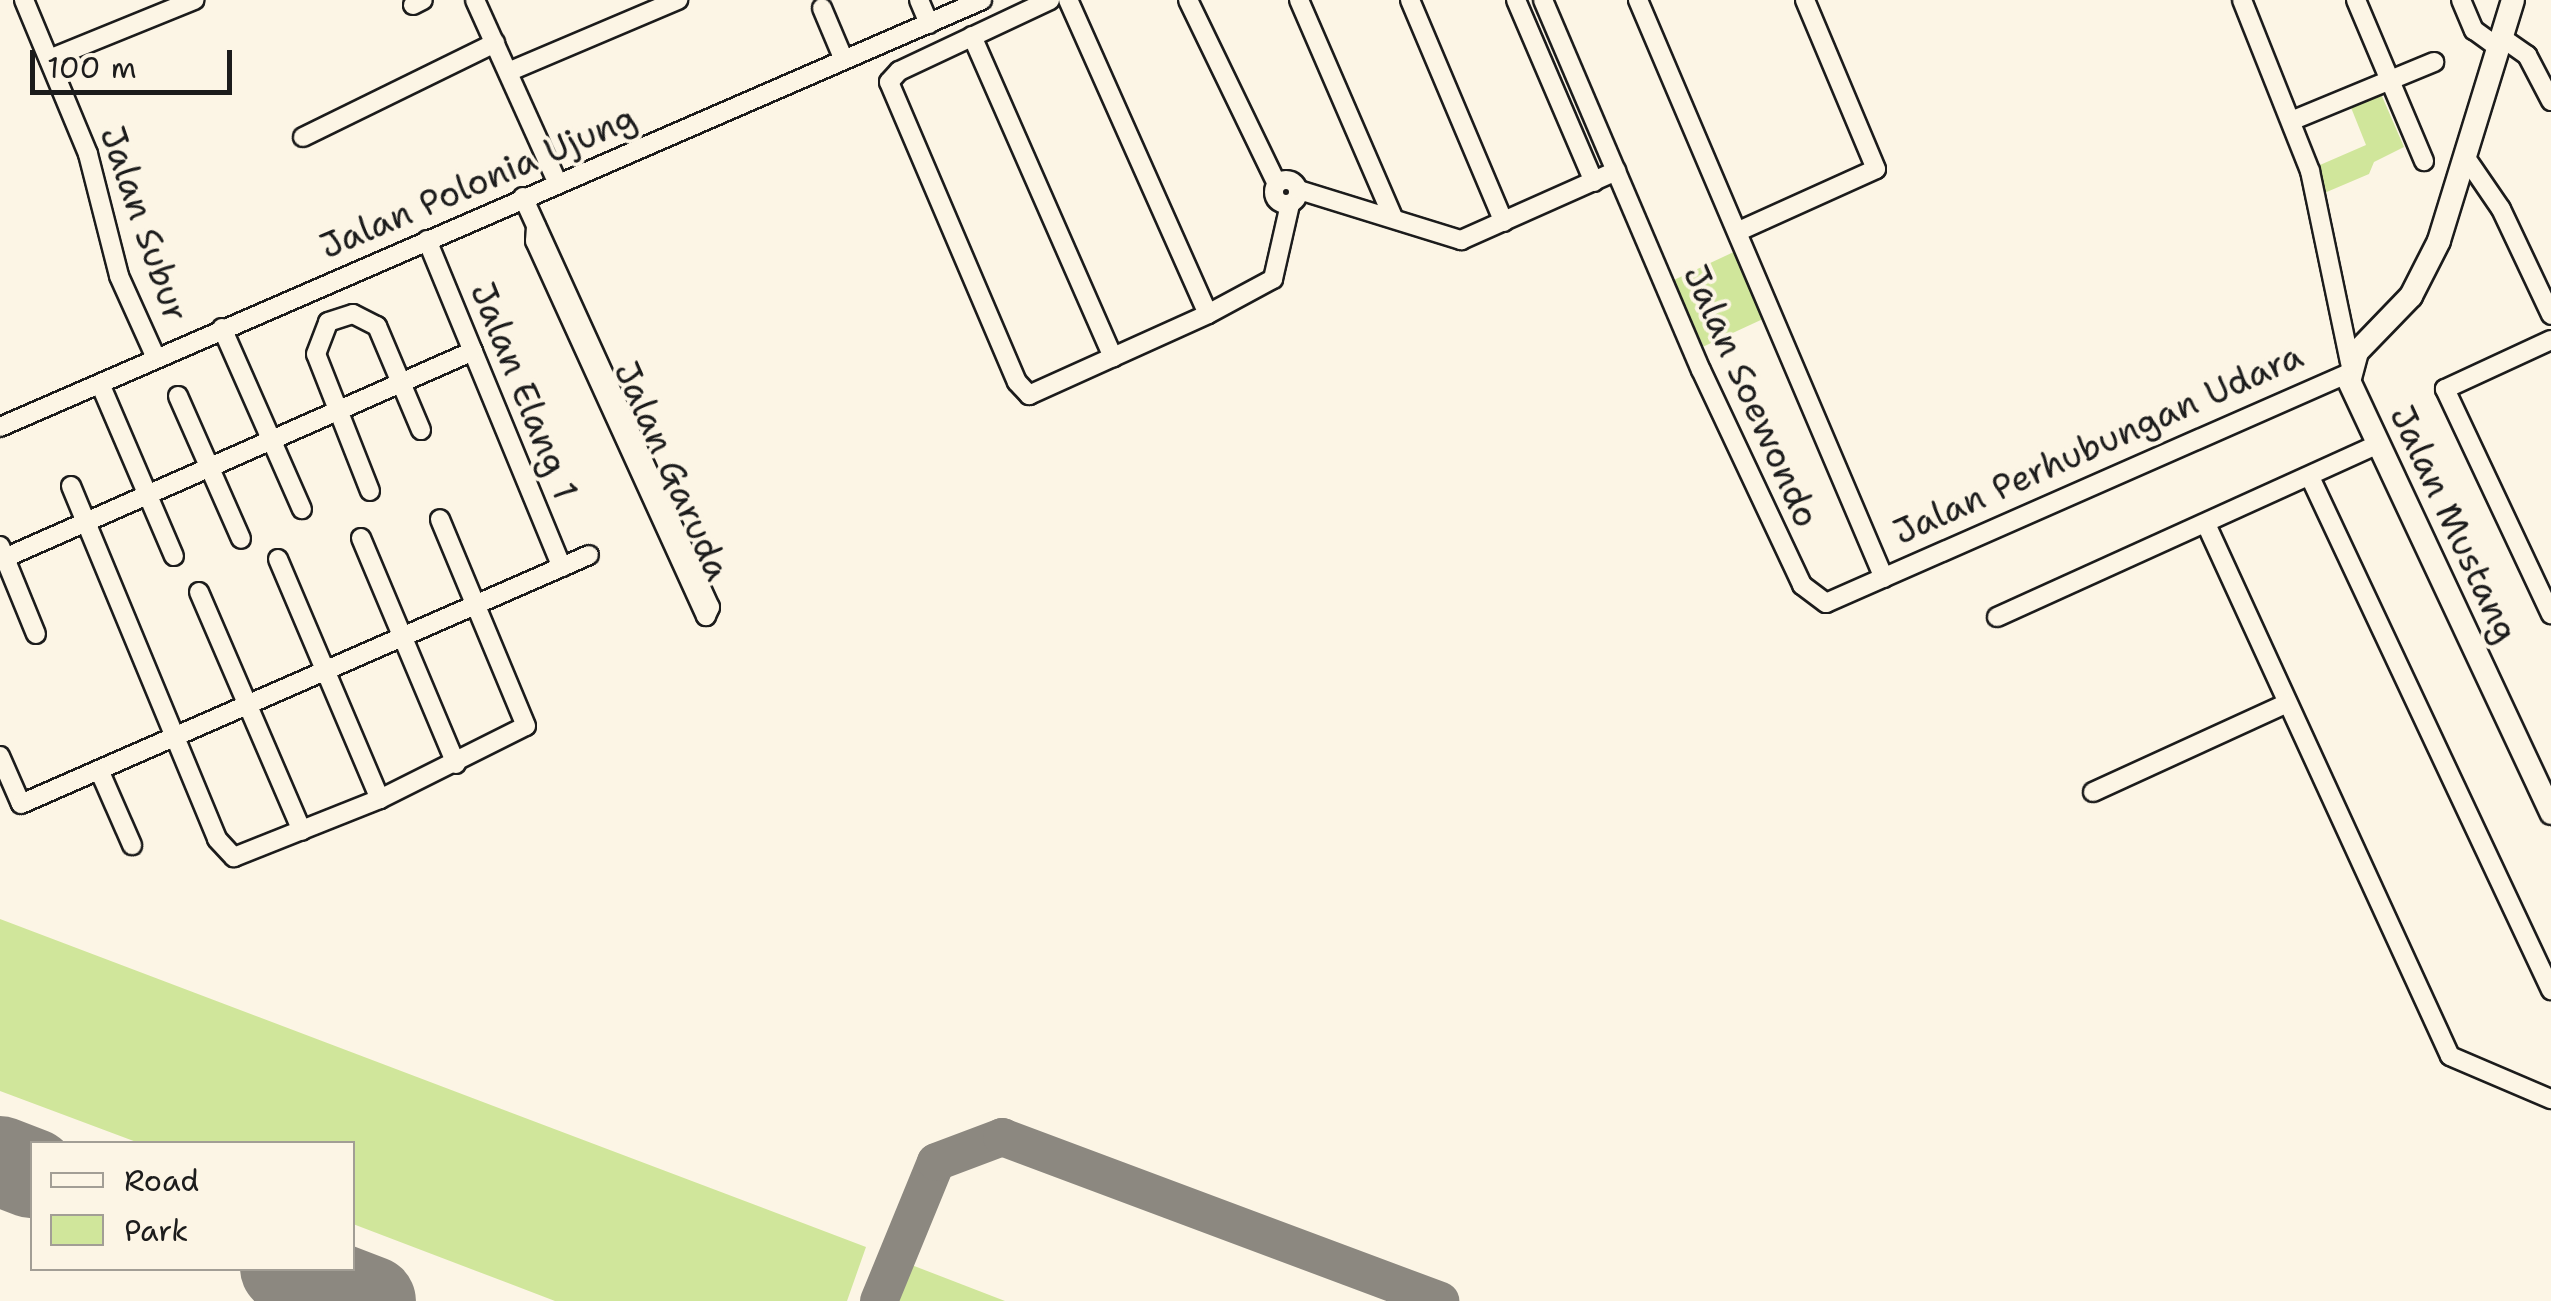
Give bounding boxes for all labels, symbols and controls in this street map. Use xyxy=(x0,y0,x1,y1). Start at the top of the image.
scale bar xyxy=(35,30,238,92)
text: 100 m xyxy=(47,47,137,88)
street label: Jalan Polonia Ujung xyxy=(314,96,642,268)
street label: Jalan Subur xyxy=(91,121,197,327)
street label: Jalan Soewondo xyxy=(1674,258,1828,534)
street label: Jalan Elang 1 xyxy=(461,276,587,506)
street label: Jalan Perhubungan Udara xyxy=(1887,335,2309,553)
street label: Jalan Garuda xyxy=(605,355,739,587)
street label: Jalan Mustang xyxy=(2381,399,2527,649)
legend xyxy=(30,1141,355,1271)
text: Road xyxy=(124,1160,199,1201)
text: Park xyxy=(124,1210,188,1251)

